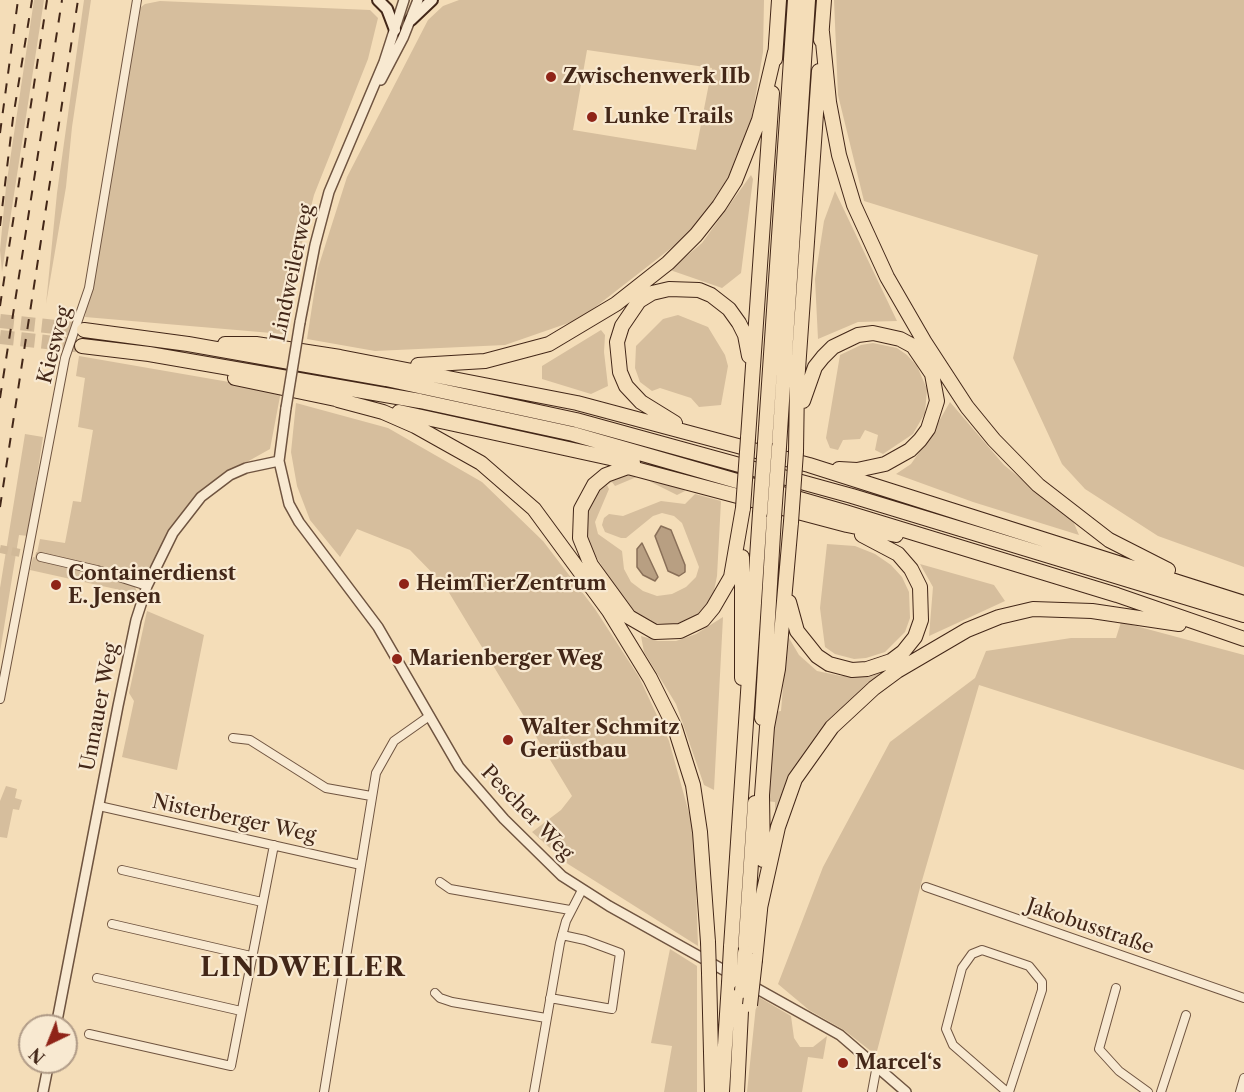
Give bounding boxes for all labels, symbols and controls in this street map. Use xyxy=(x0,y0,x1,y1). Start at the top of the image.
place label: Zwischenwerk IIb xyxy=(563,65,750,89)
marker: Zwischenwerk IIb xyxy=(544,70,558,84)
place label: Lunke Trails xyxy=(604,105,733,129)
marker: Lunke Trails xyxy=(585,110,599,124)
street label: Lindweilerweg xyxy=(267,202,319,344)
street label: Kiesweg xyxy=(33,304,77,386)
place label: Containerdienst E. Jensen xyxy=(68,562,236,609)
place label: HeimTierZentrum xyxy=(416,572,606,596)
marker: HeimTierZentrum xyxy=(397,577,411,591)
marker: Containerdienst E. Jensen xyxy=(49,578,63,592)
street label: Unnauer Weg xyxy=(76,641,124,773)
place label: Marienberger Weg xyxy=(409,647,603,671)
marker: Marienberger Weg xyxy=(390,652,404,666)
place label: Walter Schmitz Gerüstbau xyxy=(520,716,680,763)
marker: Walter Schmitz Gerüstbau xyxy=(501,733,515,747)
street label: Pescher Weg xyxy=(476,761,578,865)
street label: Nisterberger Weg xyxy=(150,790,318,848)
street label: Jakobusstraße xyxy=(1023,894,1157,960)
district label: LINDWEILER xyxy=(200,952,406,984)
north arrow xyxy=(18,1014,78,1074)
text: N xyxy=(25,1044,49,1068)
place label: Marcel‘s xyxy=(855,1051,942,1075)
marker: Marcel‘s xyxy=(836,1056,850,1070)

